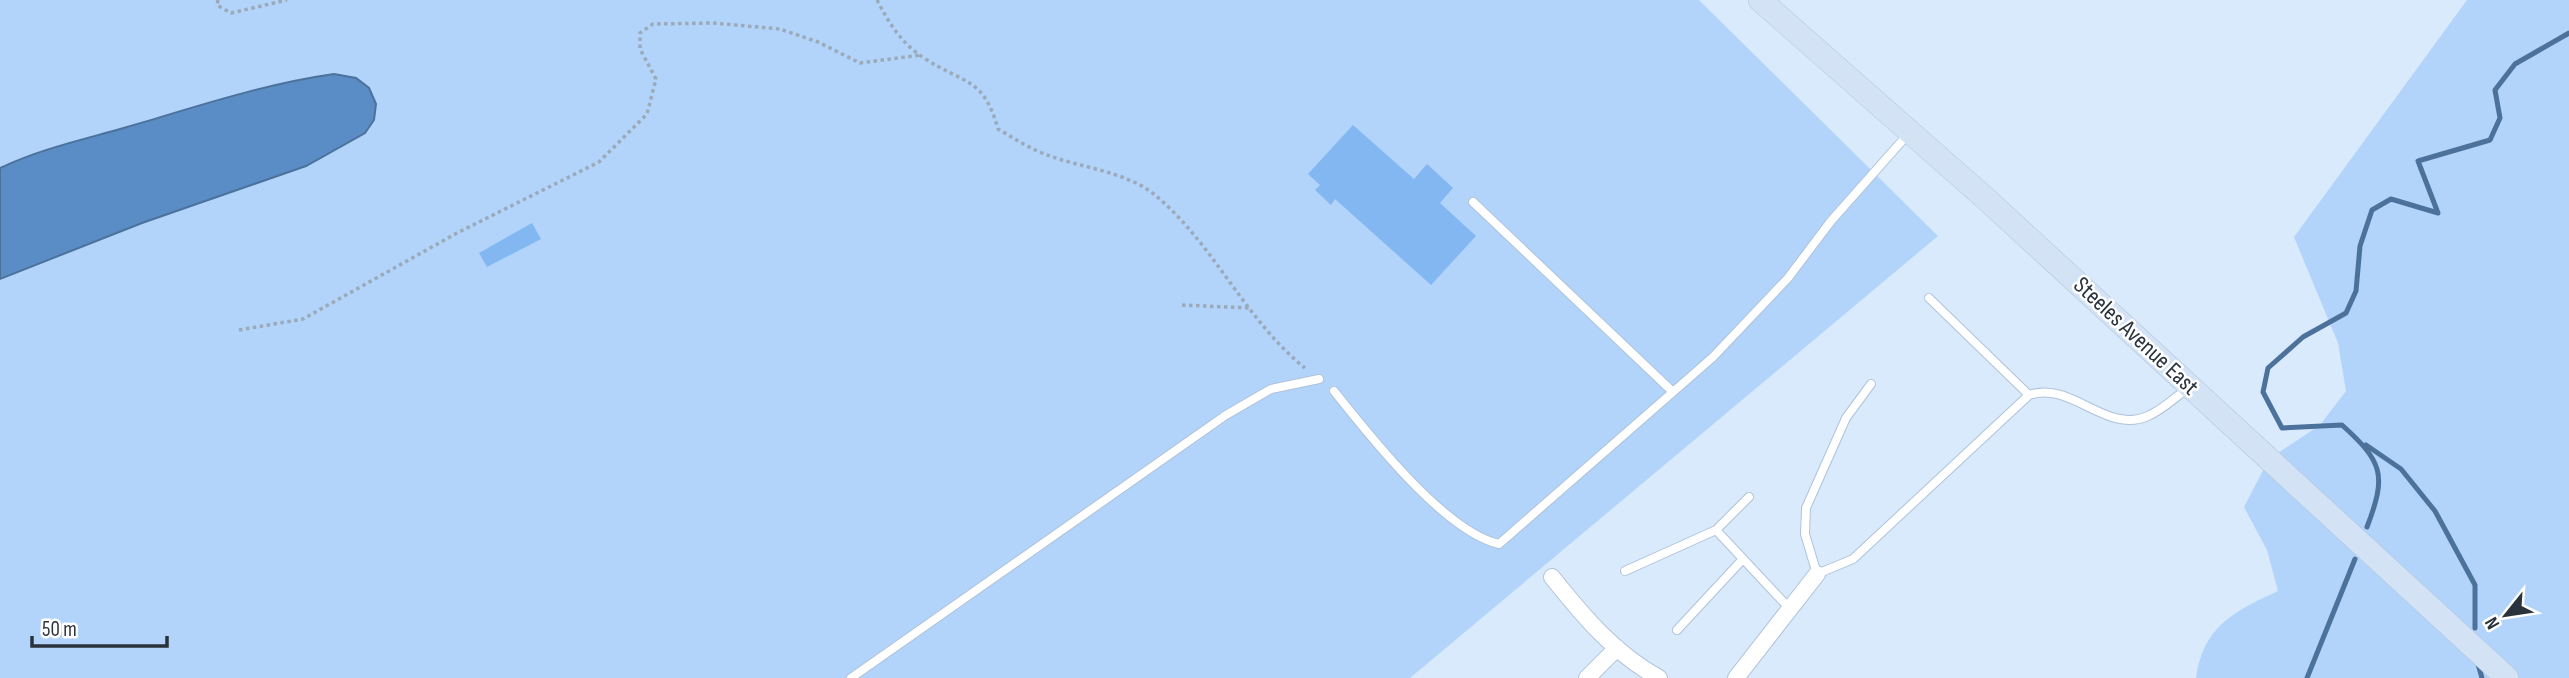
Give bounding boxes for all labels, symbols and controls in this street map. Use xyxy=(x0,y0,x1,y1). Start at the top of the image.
street label: Steeles Avenue East xyxy=(2067,271,2205,401)
north arrow xyxy=(2471,580,2541,650)
scale bar xyxy=(32,604,166,648)
text: N xyxy=(2480,613,2505,633)
text: 50 m xyxy=(42,617,77,642)

